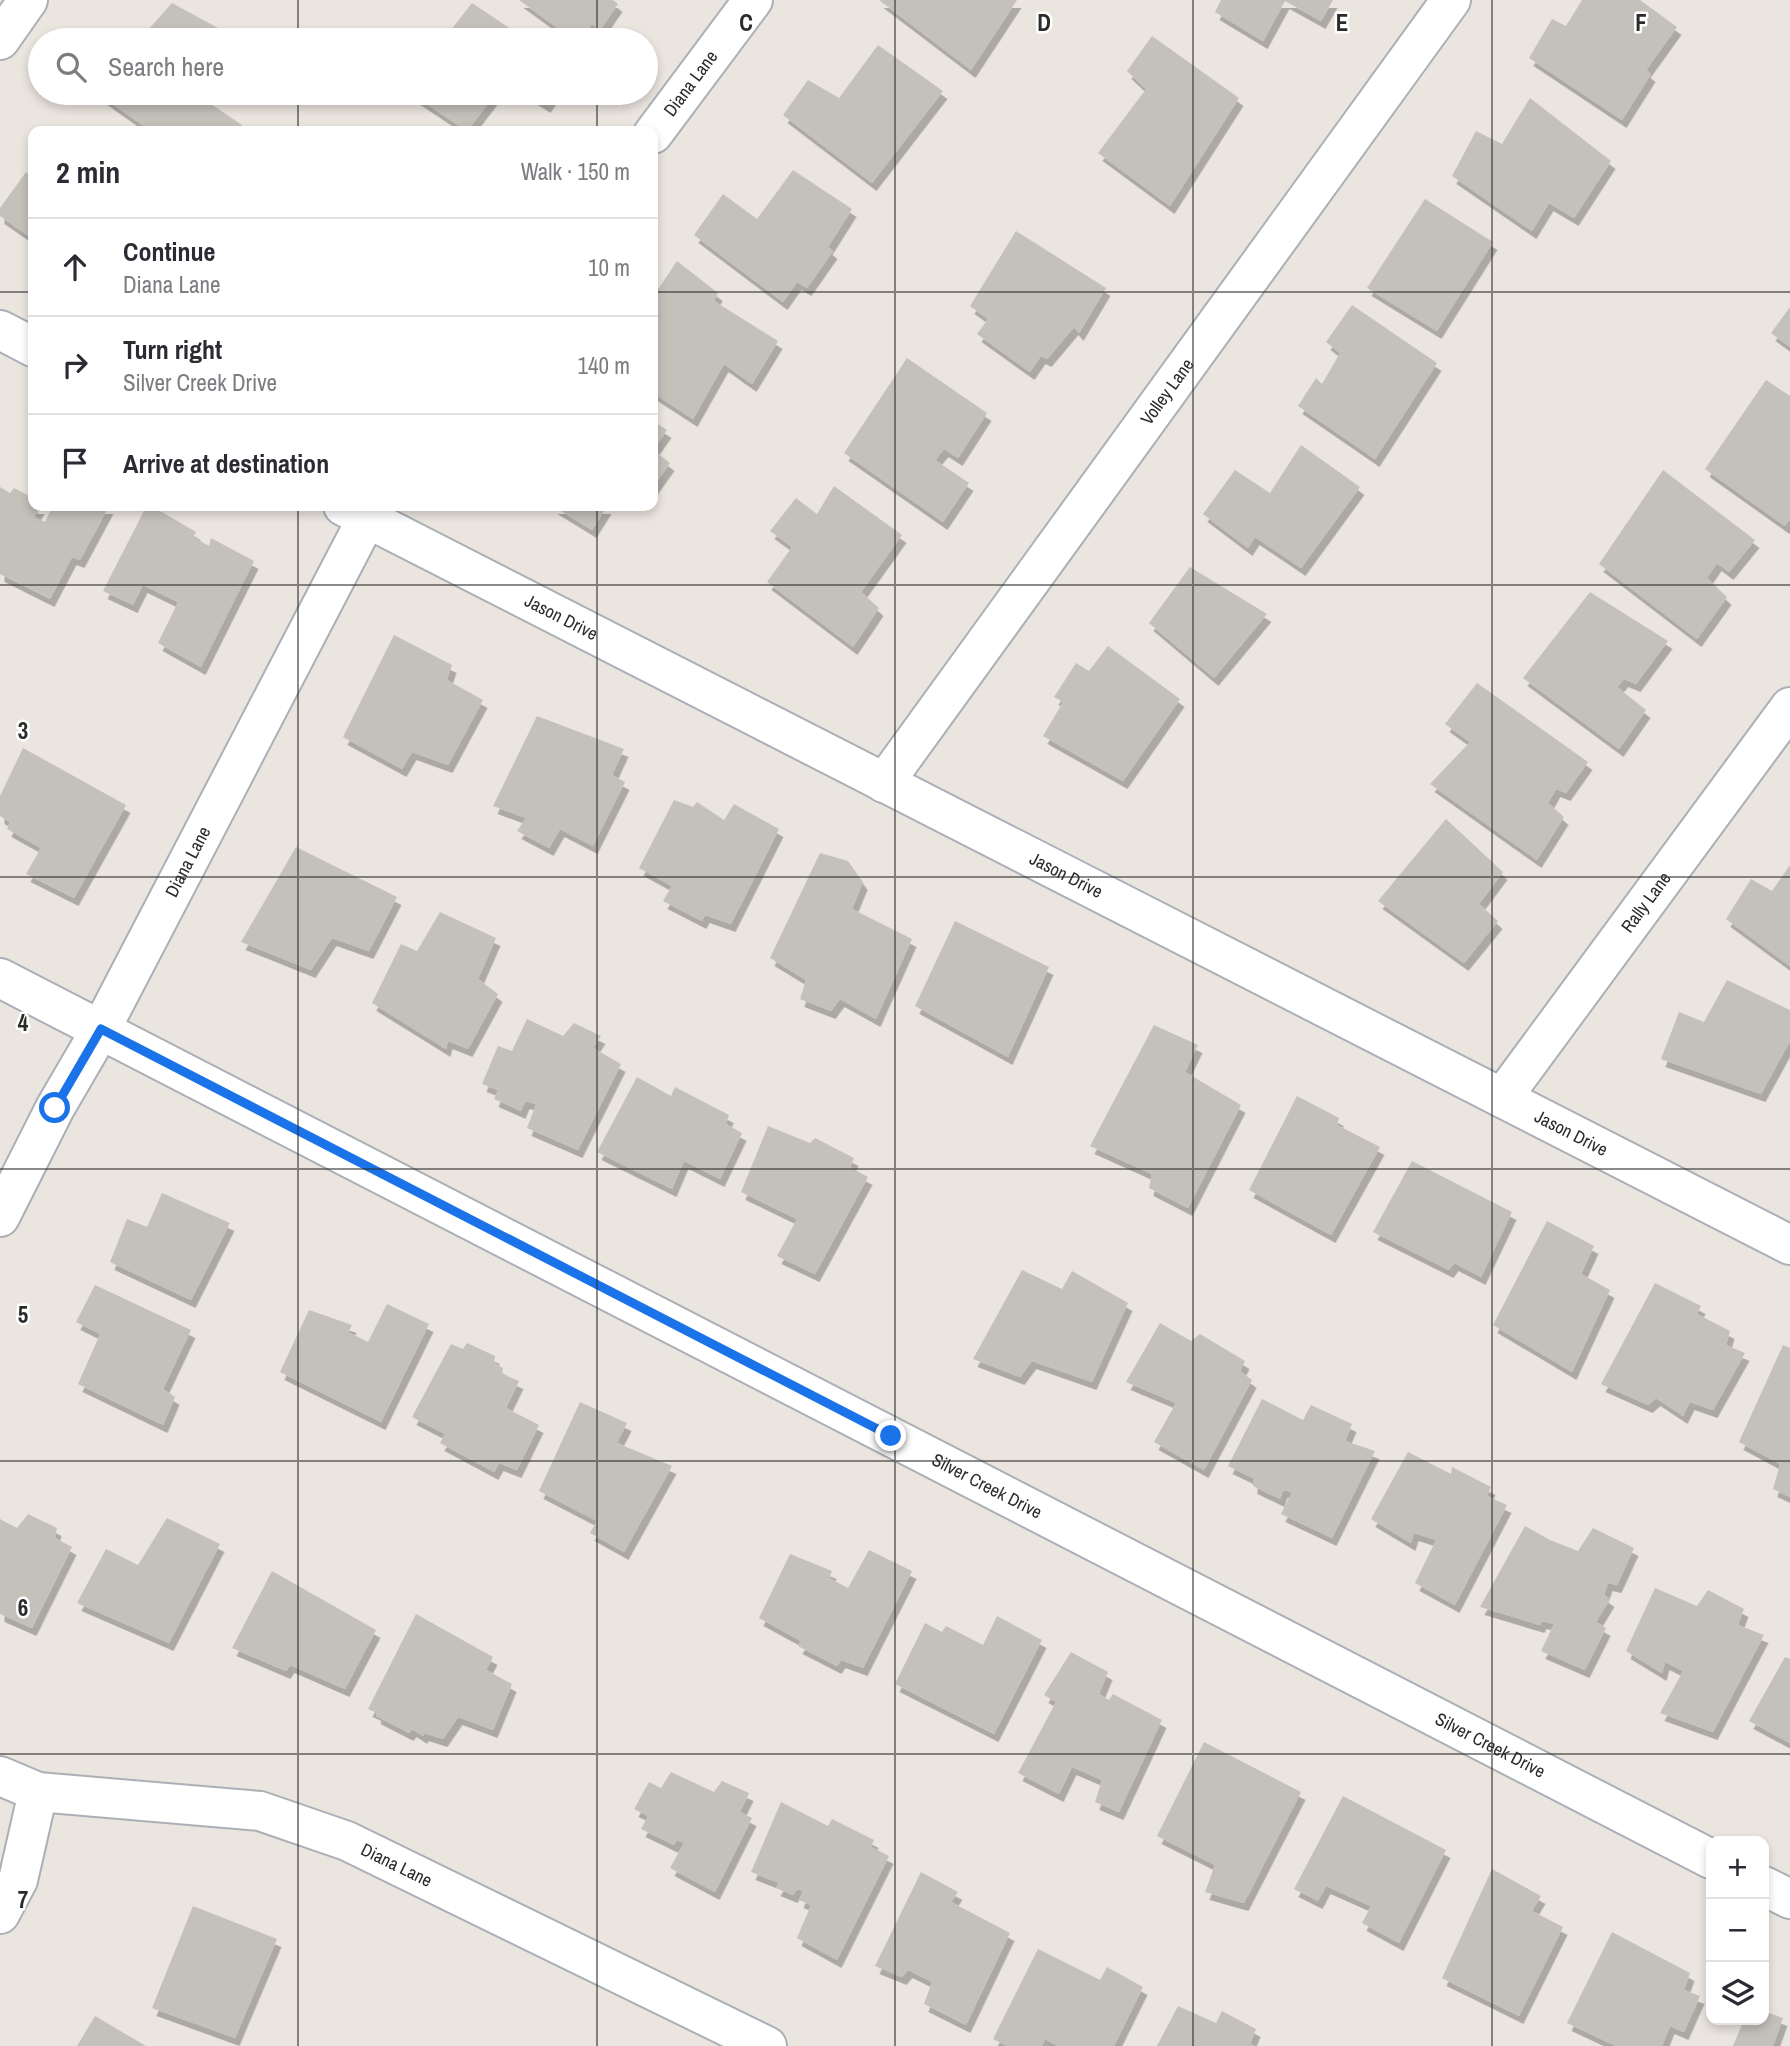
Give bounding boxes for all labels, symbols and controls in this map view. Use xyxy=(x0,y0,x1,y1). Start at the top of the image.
text: C xyxy=(739,7,753,38)
text: D xyxy=(1037,7,1051,38)
text: E xyxy=(1336,7,1348,38)
text: F xyxy=(1635,7,1647,38)
search box xyxy=(28,28,658,105)
street label: Diana Lane xyxy=(657,45,723,121)
icon: search xyxy=(52,48,90,86)
text: Search here xyxy=(108,49,224,84)
text: 2 min xyxy=(56,152,120,192)
text: Walk · 150 m xyxy=(521,156,630,187)
text: Continue xyxy=(123,234,215,269)
icon: ahead xyxy=(56,248,94,286)
text: 10 m xyxy=(588,252,630,283)
text: Diana Lane xyxy=(123,269,221,300)
text: Turn right xyxy=(123,332,222,367)
icon: right xyxy=(56,346,94,384)
text: 140 m xyxy=(578,350,630,381)
street label: Volley Lane xyxy=(1134,353,1199,430)
text: Silver Creek Drive xyxy=(123,367,277,398)
icon: arrive xyxy=(56,444,94,482)
text: Arrive at destination xyxy=(123,446,329,481)
street label: Jason Drive xyxy=(521,588,602,646)
text: 3 xyxy=(18,715,28,746)
street label: Diana Lane xyxy=(159,822,216,901)
street label: Jason Drive xyxy=(1026,846,1107,904)
street label: Rally Lane xyxy=(1615,867,1676,938)
text: 4 xyxy=(18,1007,29,1038)
route start xyxy=(39,1092,70,1123)
street label: Jason Drive xyxy=(1531,1104,1612,1162)
text: 5 xyxy=(18,1299,28,1330)
route end xyxy=(875,1420,906,1451)
street label: Silver Creek Drive xyxy=(928,1447,1046,1524)
text: 6 xyxy=(18,1592,28,1623)
street label: Silver Creek Drive xyxy=(1431,1706,1550,1784)
map controls xyxy=(1706,1836,1769,2025)
button: + xyxy=(1706,1836,1769,1899)
street label: Diana Lane xyxy=(357,1837,436,1893)
text: 7 xyxy=(18,1884,28,1915)
button: − xyxy=(1706,1899,1769,1962)
button: layers xyxy=(1706,1962,1769,2025)

